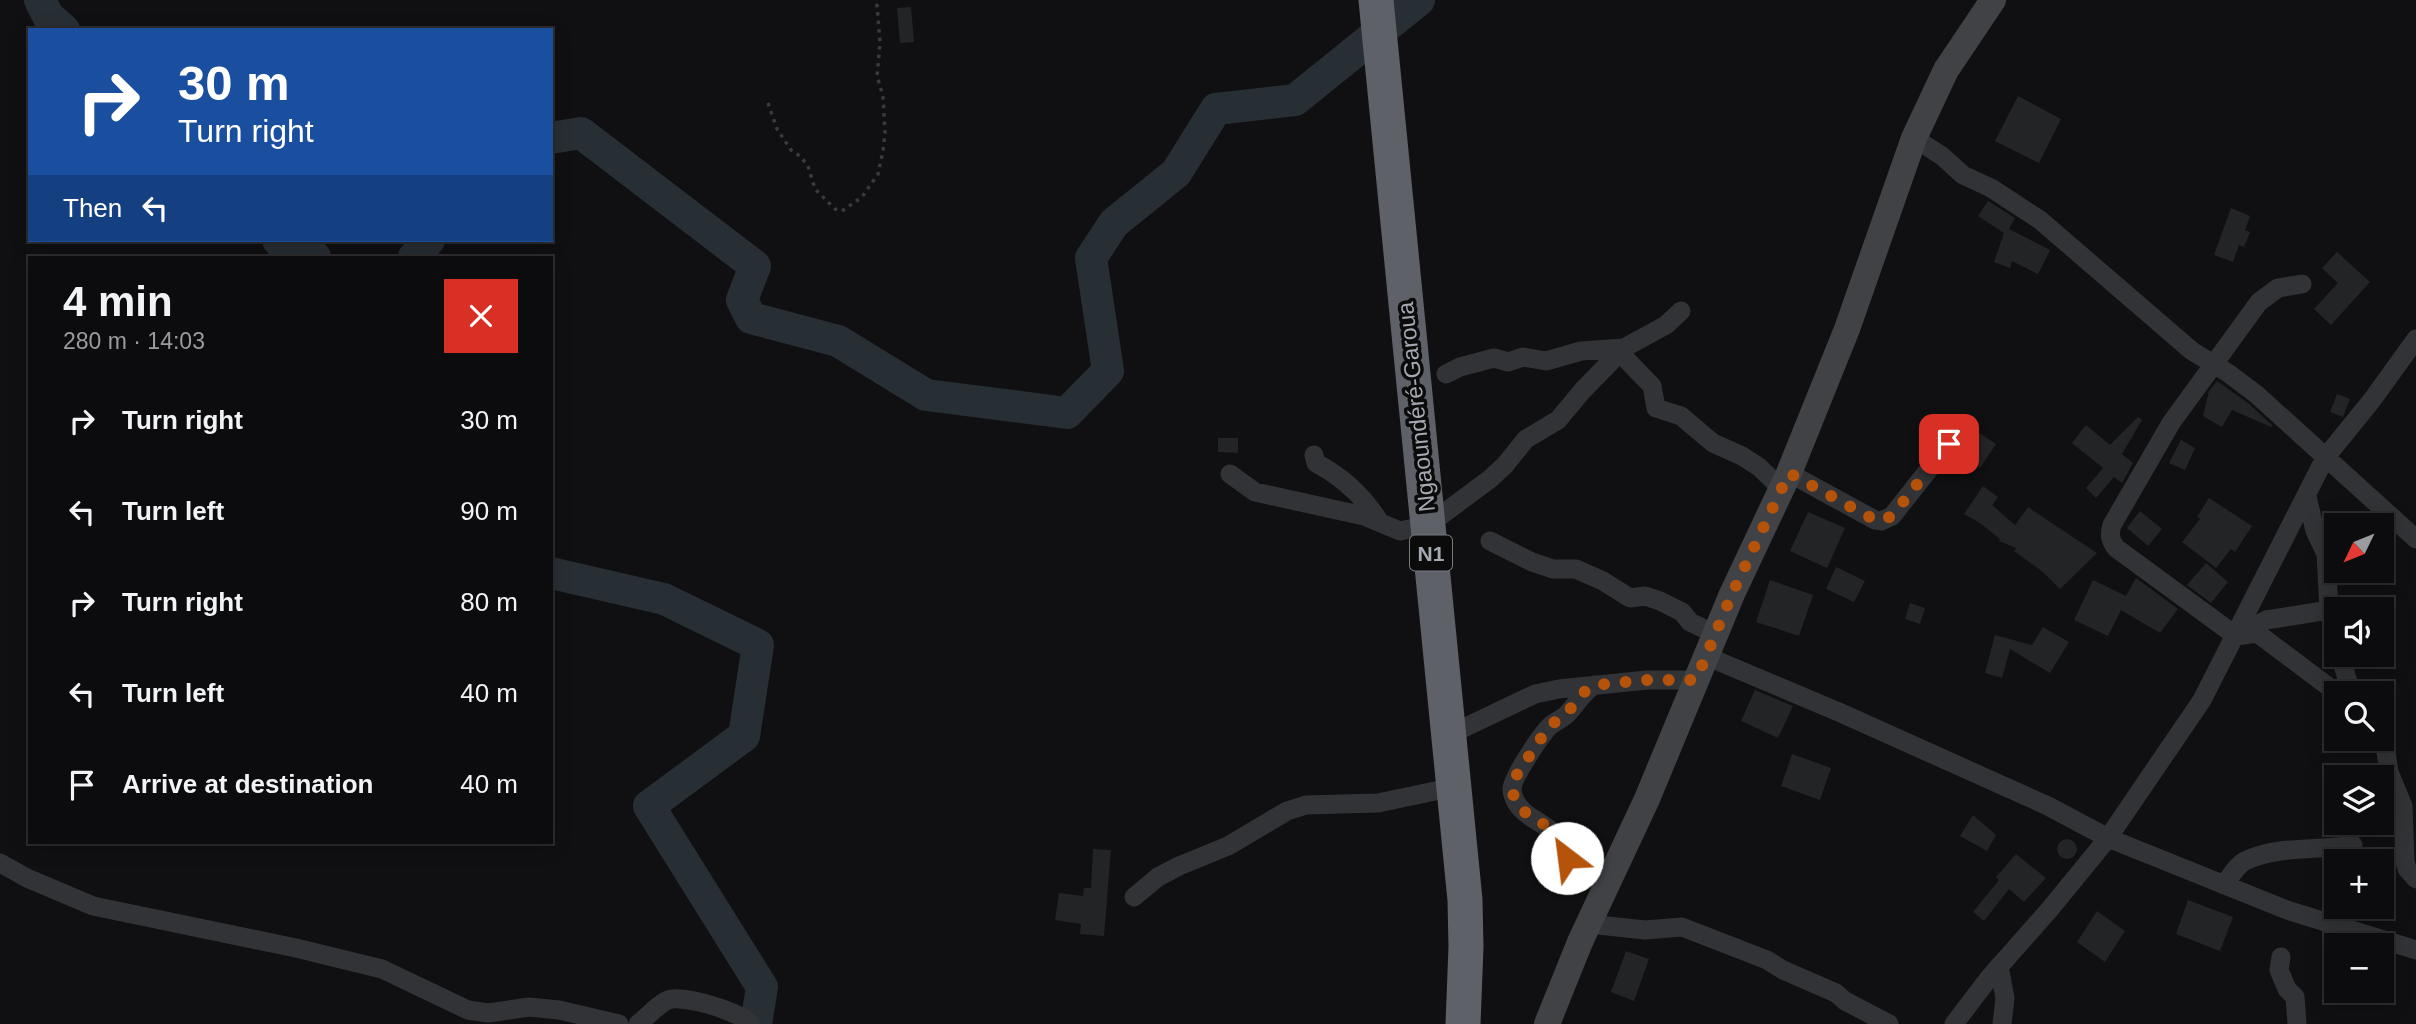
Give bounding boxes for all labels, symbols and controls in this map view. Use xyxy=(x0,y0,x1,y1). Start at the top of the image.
icon: right xyxy=(63,56,154,147)
text: 30 m xyxy=(178,56,290,110)
text: Turn right xyxy=(178,113,314,149)
icon: left xyxy=(136,189,174,227)
text: Then xyxy=(63,193,122,223)
text: 4 min xyxy=(63,278,173,325)
button: close xyxy=(444,279,518,353)
street label: Ngaoundéré-Garoua xyxy=(1392,301,1440,513)
text: 280 m · 14:03 xyxy=(63,328,205,354)
icon: right xyxy=(63,402,101,440)
text: Turn right xyxy=(122,405,243,435)
text: 30 m xyxy=(460,405,518,435)
pin xyxy=(1919,414,1979,474)
icon: arrive xyxy=(1930,425,1968,463)
icon: left xyxy=(63,493,101,531)
text: Turn left xyxy=(122,496,224,526)
text: 90 m xyxy=(460,496,518,526)
north arrow xyxy=(2324,513,2394,583)
map controls xyxy=(2324,513,2394,1003)
road number: N1 xyxy=(1410,536,1452,570)
icon: right xyxy=(63,584,101,622)
text: Turn right xyxy=(122,587,243,617)
text: 80 m xyxy=(460,587,518,617)
button: sound xyxy=(2324,597,2394,667)
icon: left xyxy=(63,675,101,713)
text: Turn left xyxy=(122,678,224,708)
text: 40 m xyxy=(460,678,518,708)
button: search xyxy=(2324,681,2394,751)
button: layers xyxy=(2324,765,2394,835)
icon: arrive xyxy=(63,766,101,804)
text: Arrive at destination xyxy=(122,769,373,799)
text: 40 m xyxy=(460,769,518,799)
position arrow xyxy=(1530,821,1604,895)
button: + xyxy=(2324,849,2394,919)
button: − xyxy=(2324,933,2394,1003)

